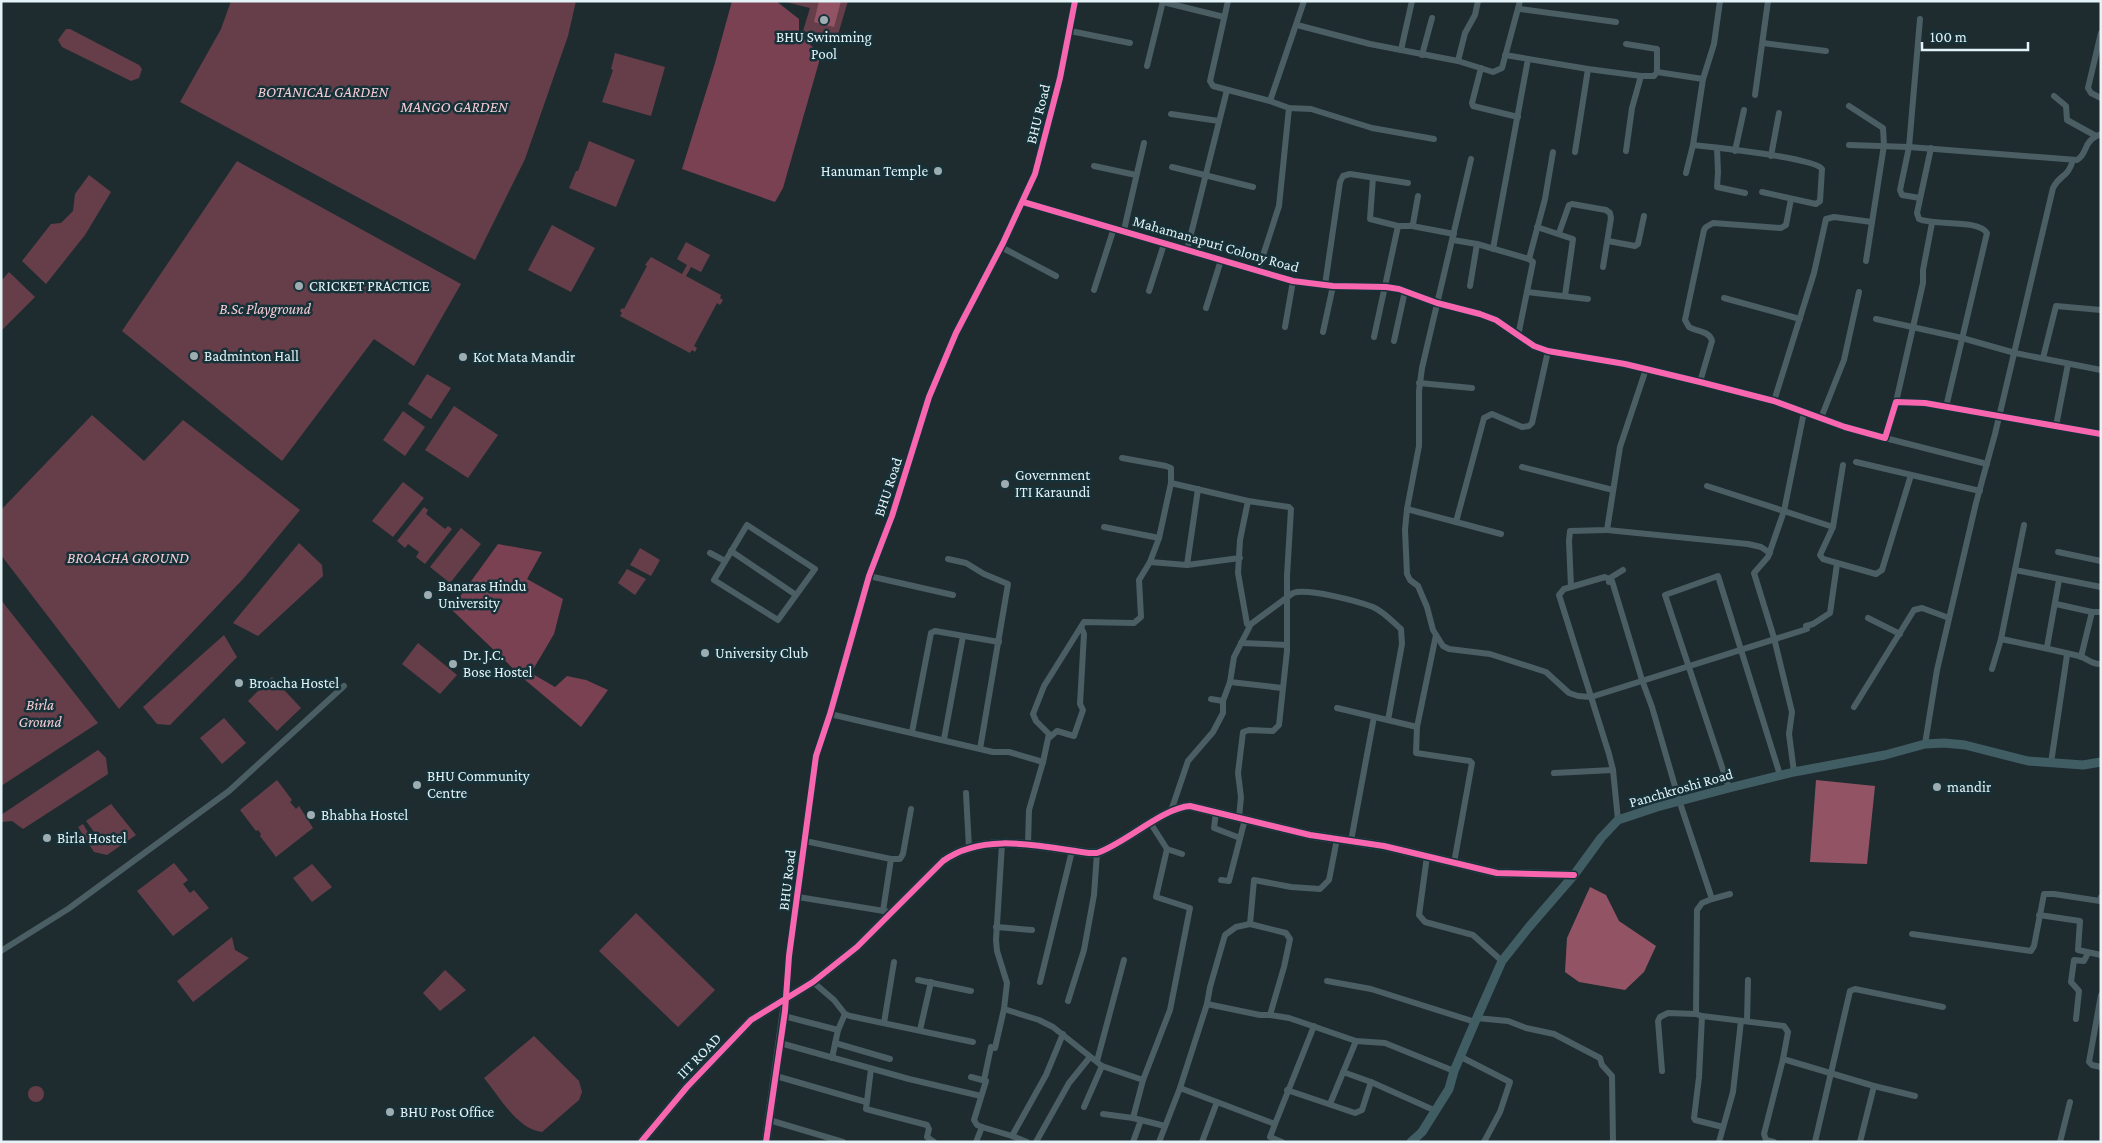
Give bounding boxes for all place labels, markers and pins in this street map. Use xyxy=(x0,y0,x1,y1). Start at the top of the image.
marker: BHU Swimming Pool xyxy=(818,14,830,26)
place label: BHU Swimming Pool xyxy=(776,29,872,62)
place label: Hanuman Temple xyxy=(821,163,928,180)
marker: Hanuman Temple xyxy=(932,165,944,177)
place label: CRICKET PRACTICE xyxy=(309,278,430,294)
marker: CRICKET PRACTICE xyxy=(293,280,305,292)
place label: Badminton Hall xyxy=(204,348,299,364)
place label: Kot Mata Mandir xyxy=(473,349,576,365)
marker: Badminton Hall xyxy=(188,350,200,362)
marker: Kot Mata Mandir xyxy=(457,351,469,363)
place label: Government ITI Karaundi xyxy=(1015,467,1091,500)
marker: Government ITI Karaundi xyxy=(999,478,1011,490)
place label: Banaras Hindu University xyxy=(438,578,527,612)
marker: Banaras Hindu University xyxy=(422,589,434,601)
place label: University Club xyxy=(715,645,808,662)
place label: Dr. J.C. Bose Hostel xyxy=(463,647,533,680)
marker: University Club xyxy=(699,647,711,659)
marker: Dr. J.C. Bose Hostel xyxy=(447,658,459,670)
place label: Broacha Hostel xyxy=(249,675,339,691)
marker: Broacha Hostel xyxy=(233,677,245,689)
place label: BHU Community Centre xyxy=(427,768,530,801)
marker: BHU Community Centre xyxy=(411,779,423,791)
place label: mandir xyxy=(1947,779,1992,795)
marker: mandir xyxy=(1931,781,1943,793)
place label: Bhabha Hostel xyxy=(321,807,408,823)
marker: Bhabha Hostel xyxy=(305,809,317,821)
place label: Birla Hostel xyxy=(57,830,127,846)
marker: Birla Hostel xyxy=(41,832,53,844)
place label: BHU Post Office xyxy=(400,1104,495,1120)
marker: BHU Post Office xyxy=(384,1106,396,1118)

